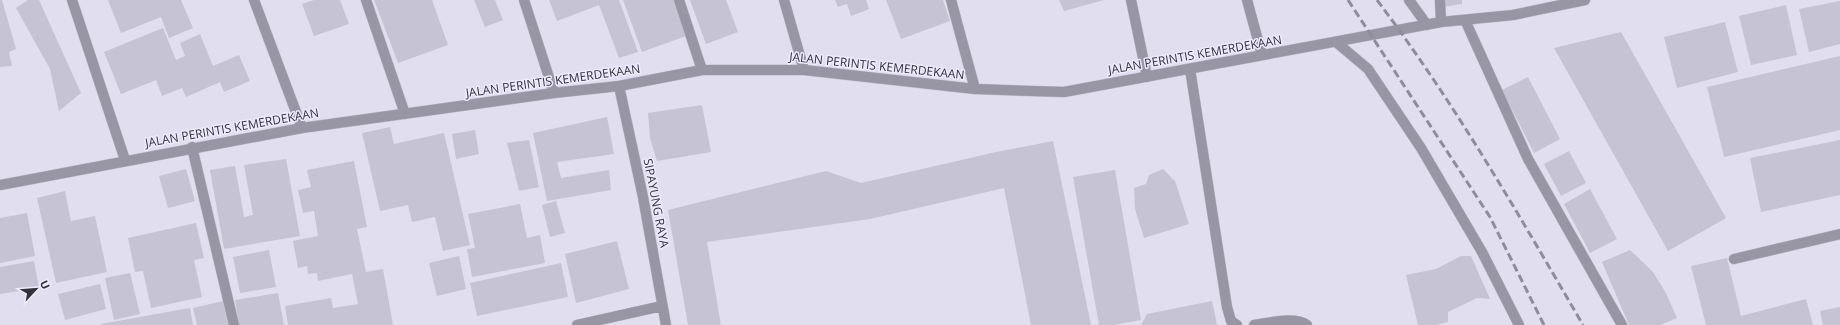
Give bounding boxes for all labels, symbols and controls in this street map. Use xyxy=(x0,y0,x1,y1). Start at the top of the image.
street label: JALAN PERINTIS KEMERDEKAAN xyxy=(1106,31,1283,78)
street label: JALAN PERINTIS KEMERDEKAAN xyxy=(788,48,965,83)
street label: JALAN PERINTIS KEMERDEKAAN xyxy=(464,60,641,101)
street label: JALAN PERINTIS KEMERDEKAAN xyxy=(143,104,320,151)
street label: SIPAYUNG RAYA xyxy=(640,157,674,249)
north arrow xyxy=(16,269,56,309)
text: U xyxy=(37,277,54,291)

